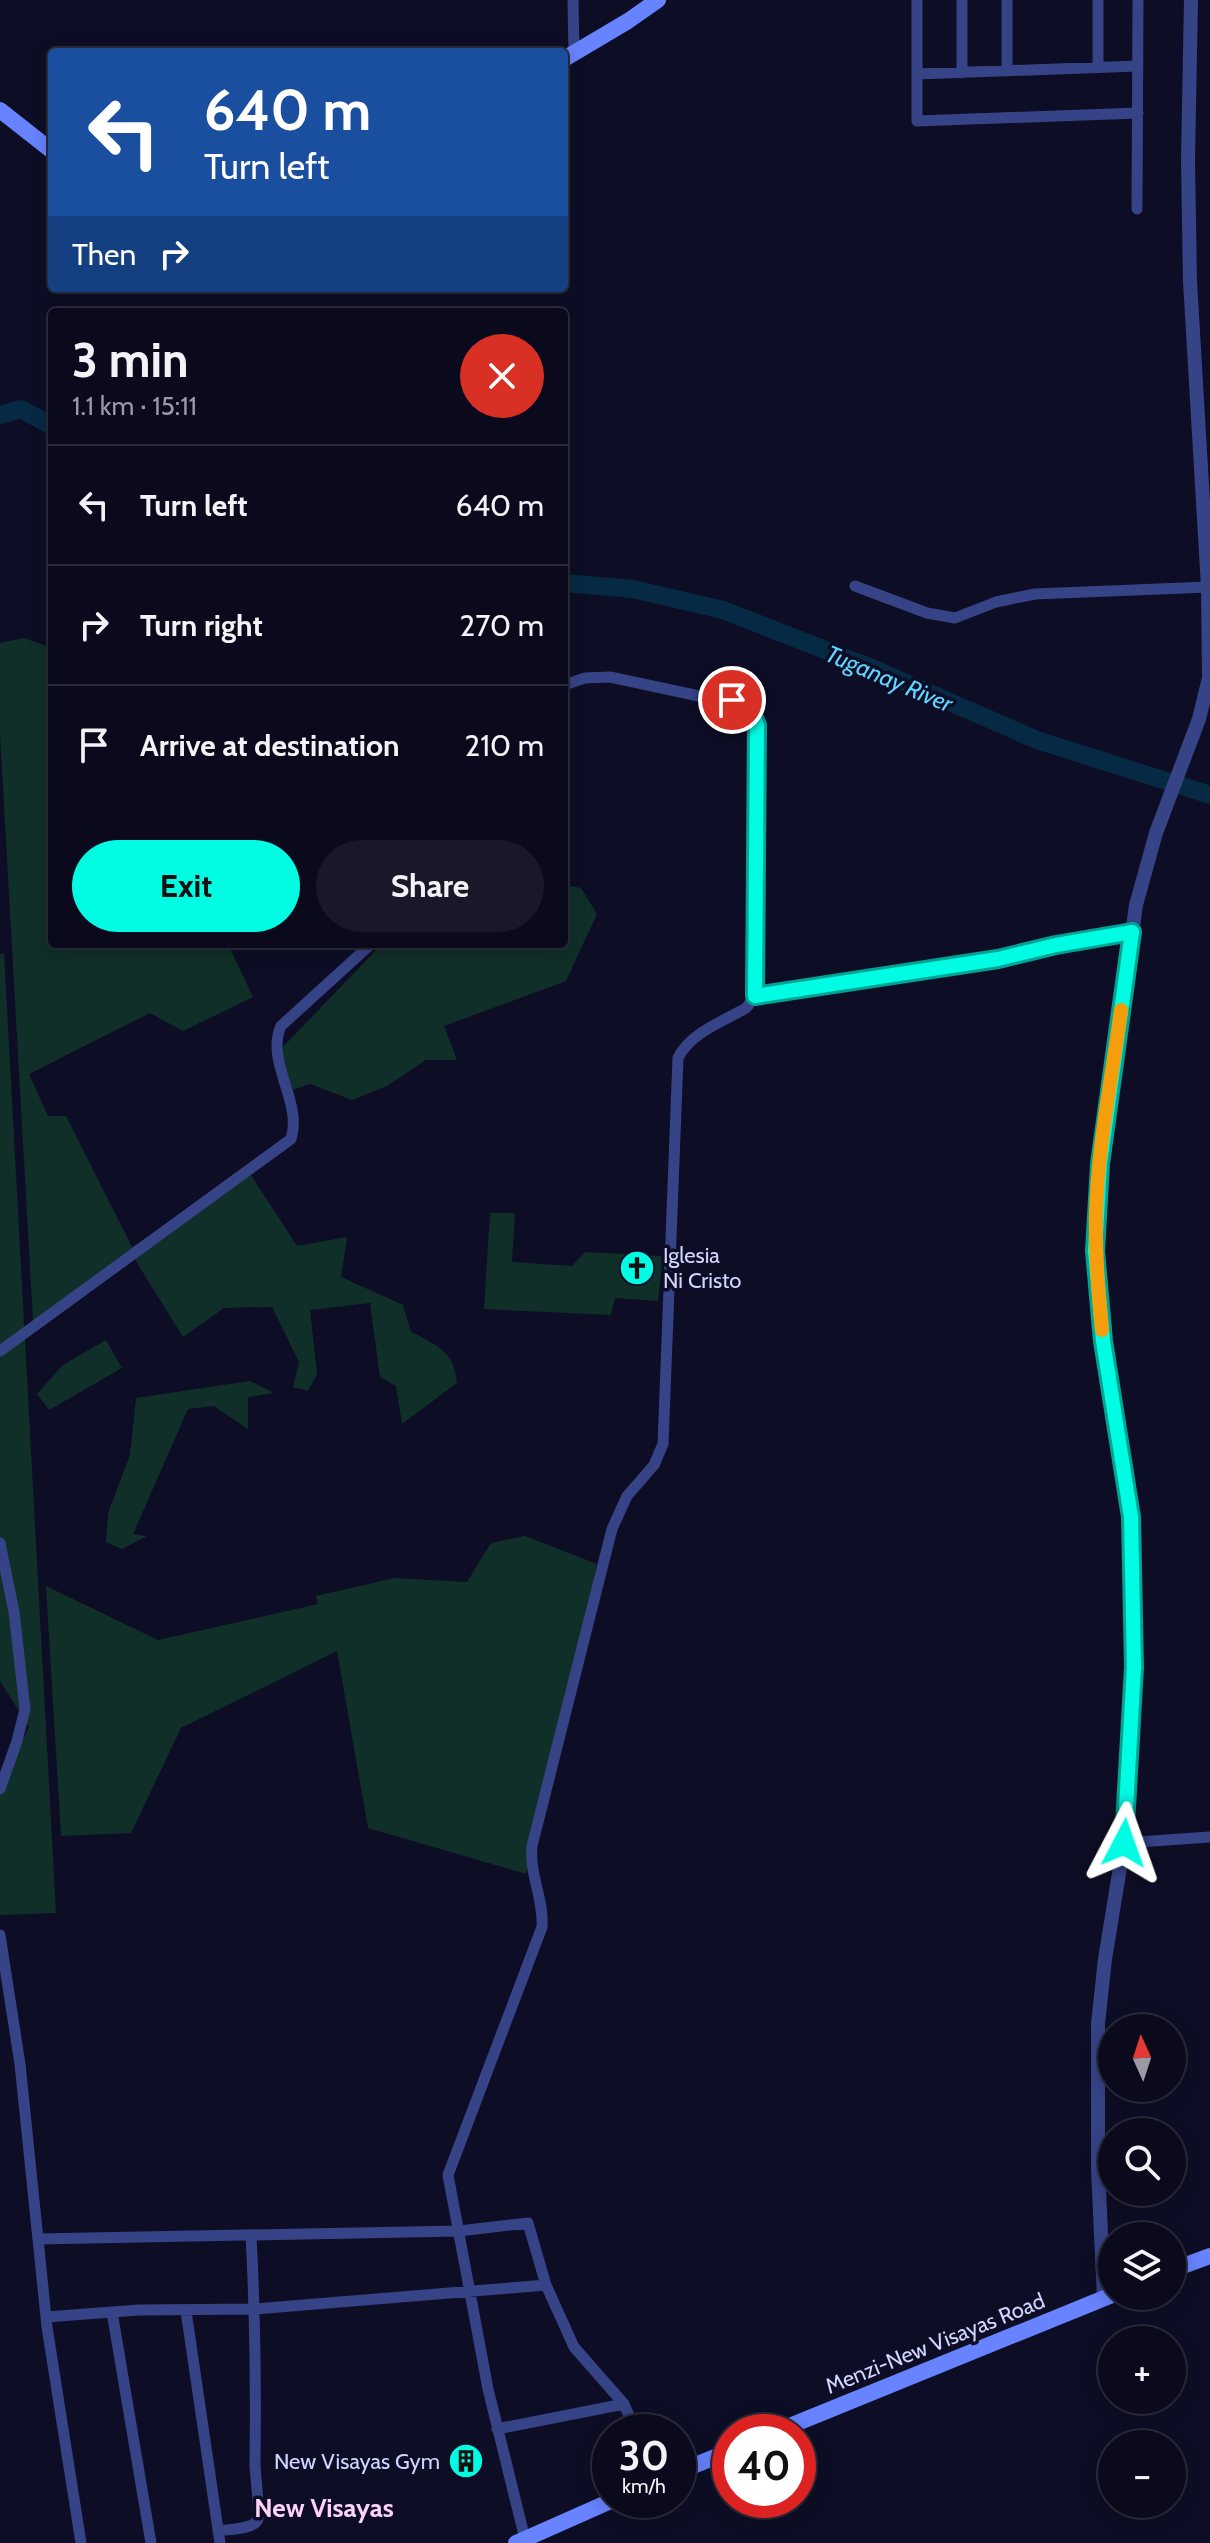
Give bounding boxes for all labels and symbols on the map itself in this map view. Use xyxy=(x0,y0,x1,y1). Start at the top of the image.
water label: Tuganay River xyxy=(821,639,958,719)
pin xyxy=(698,666,766,734)
place label: Iglesia Ni Cristo xyxy=(663,1242,741,1294)
church icon: Iglesia Ni Cristo xyxy=(618,1249,656,1287)
position arrow xyxy=(1082,1801,1166,1885)
north arrow xyxy=(1098,2014,1186,2102)
street label: Menzi-New Visayas Road xyxy=(821,2287,1049,2400)
speed limit sign: 40 xyxy=(712,2414,816,2518)
building icon: New Visayas Gym xyxy=(447,2442,485,2480)
place label: New Visayas Gym xyxy=(274,2448,440,2475)
district label: New Visayas xyxy=(254,2492,394,2524)

